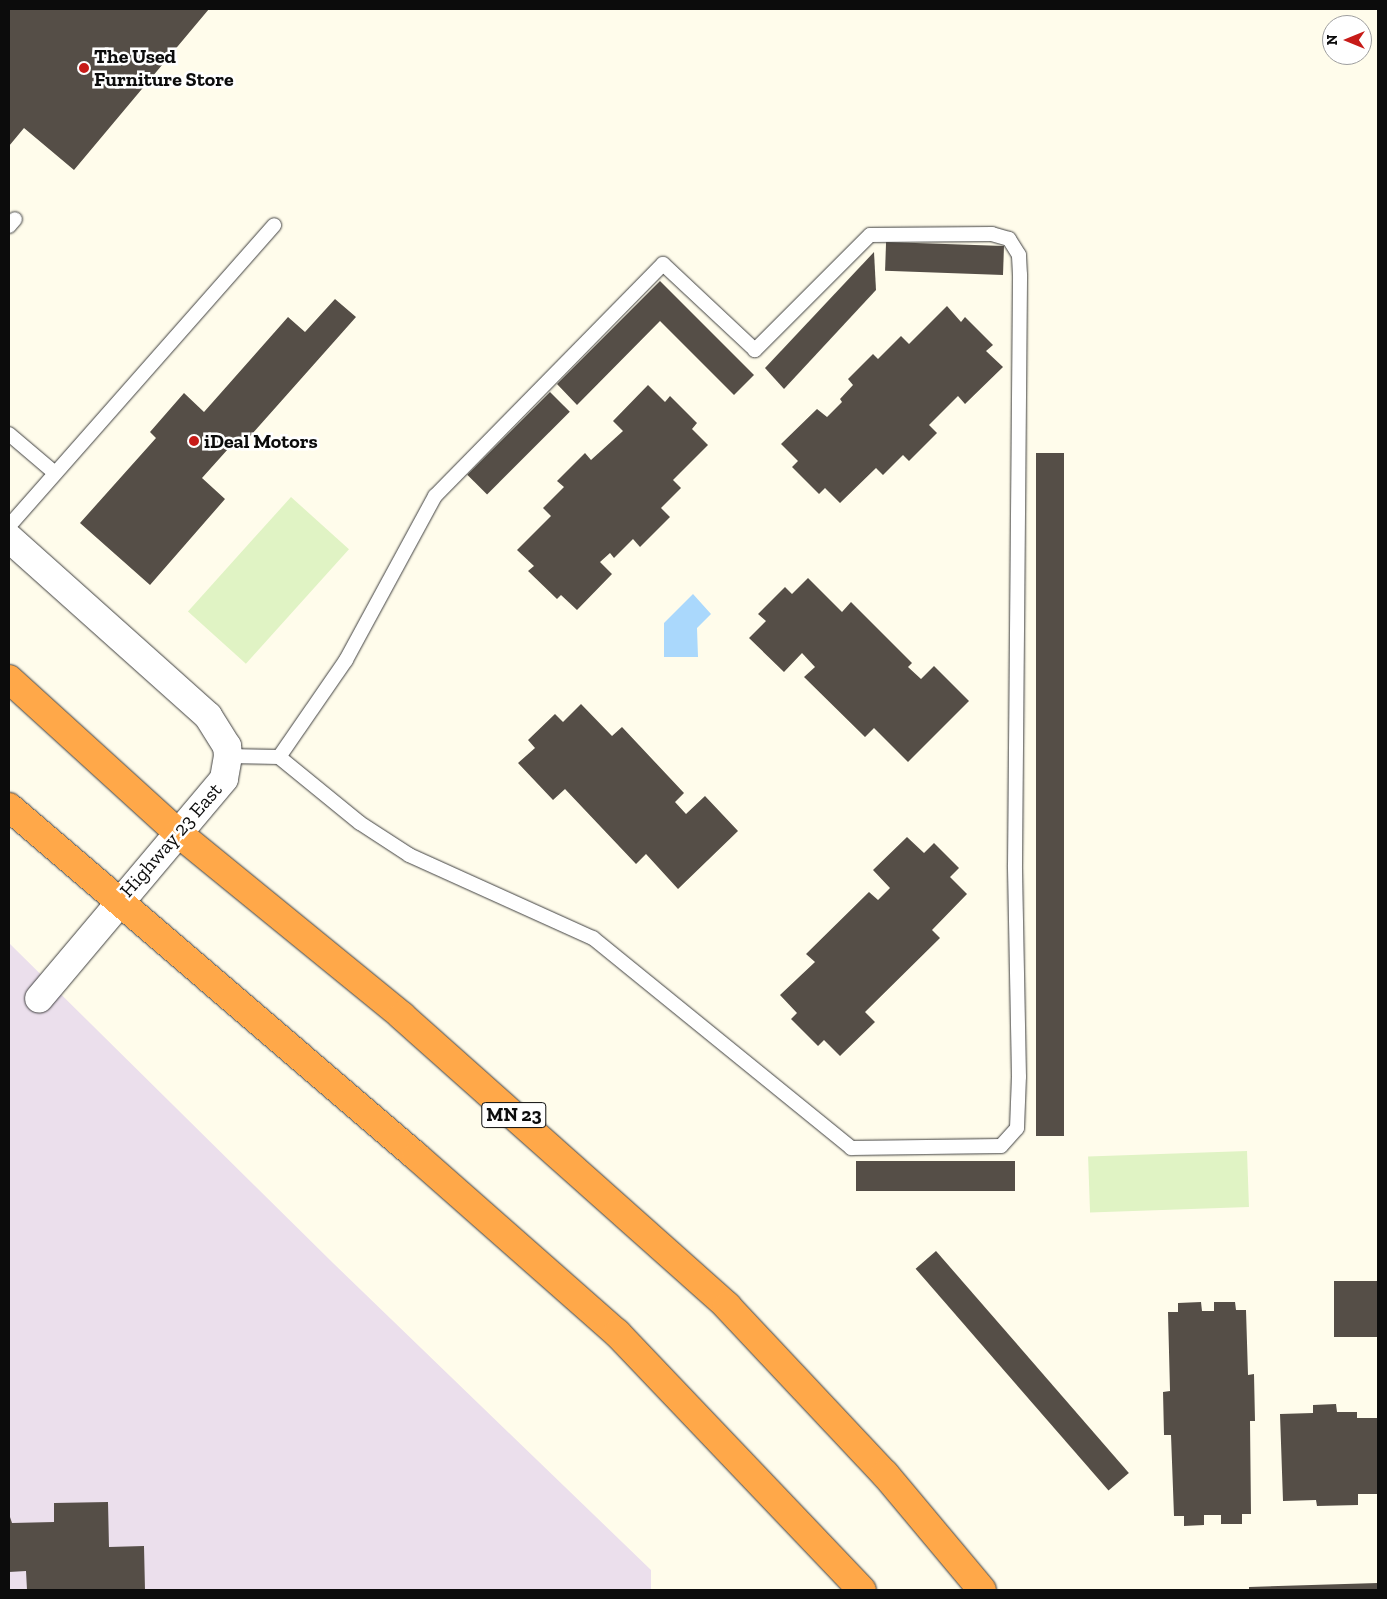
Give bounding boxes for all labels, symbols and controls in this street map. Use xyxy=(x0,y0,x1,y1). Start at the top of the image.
north arrow xyxy=(1322,15,1372,65)
text: N xyxy=(1324,35,1341,45)
place label: The Used Furniture Store xyxy=(94,44,234,91)
marker: The Used Furniture Store xyxy=(78,62,90,74)
place label: iDeal Motors xyxy=(204,429,318,453)
marker: iDeal Motors xyxy=(188,435,200,447)
street label: Highway 23 East xyxy=(115,778,227,902)
road number: MN 23 xyxy=(480,1098,548,1132)

